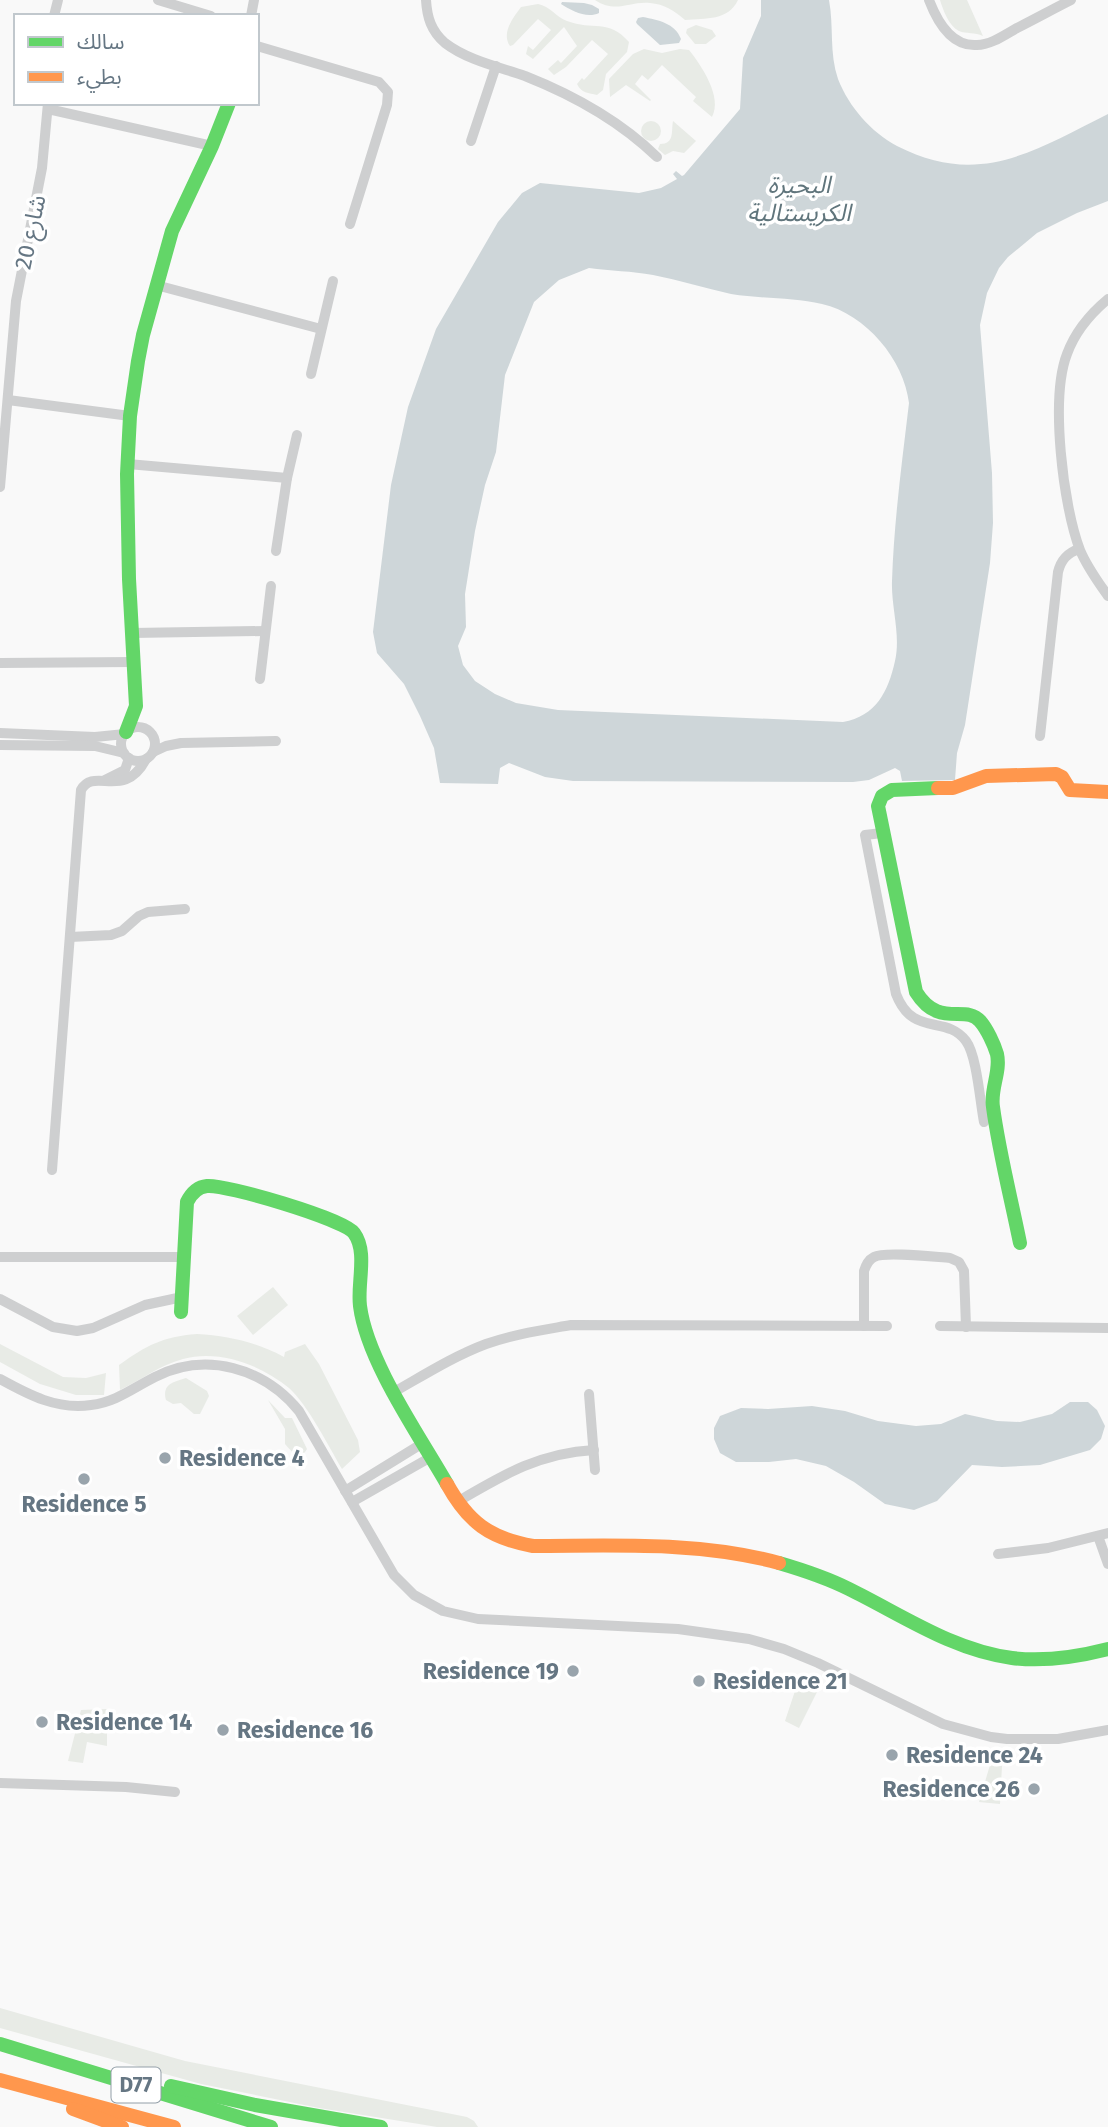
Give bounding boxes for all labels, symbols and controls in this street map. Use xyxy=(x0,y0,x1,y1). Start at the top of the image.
legend xyxy=(14,14,259,105)
text: سالك xyxy=(77,29,124,55)
text: بطيء xyxy=(77,64,122,93)
water label: البحيرة الكريستالية xyxy=(747,171,853,227)
street label: شارع 20 xyxy=(8,192,54,272)
place label: Residence 4 xyxy=(179,1444,305,1472)
marker: Residence 4 xyxy=(157,1450,173,1466)
marker: Residence 5 xyxy=(76,1471,92,1487)
place label: Residence 5 xyxy=(22,1490,146,1518)
place label: Residence 19 xyxy=(423,1657,559,1685)
marker: Residence 19 xyxy=(565,1663,581,1679)
place label: Residence 21 xyxy=(713,1667,848,1695)
marker: Residence 21 xyxy=(691,1673,707,1689)
place label: Residence 14 xyxy=(56,1708,192,1736)
marker: Residence 14 xyxy=(34,1714,50,1730)
place label: Residence 16 xyxy=(237,1716,373,1744)
marker: Residence 16 xyxy=(215,1722,231,1738)
place label: Residence 24 xyxy=(906,1741,1043,1769)
marker: Residence 24 xyxy=(884,1747,900,1763)
place label: Residence 26 xyxy=(883,1775,1020,1803)
marker: Residence 26 xyxy=(1026,1781,1042,1797)
road number: D77 xyxy=(111,2068,160,2102)

